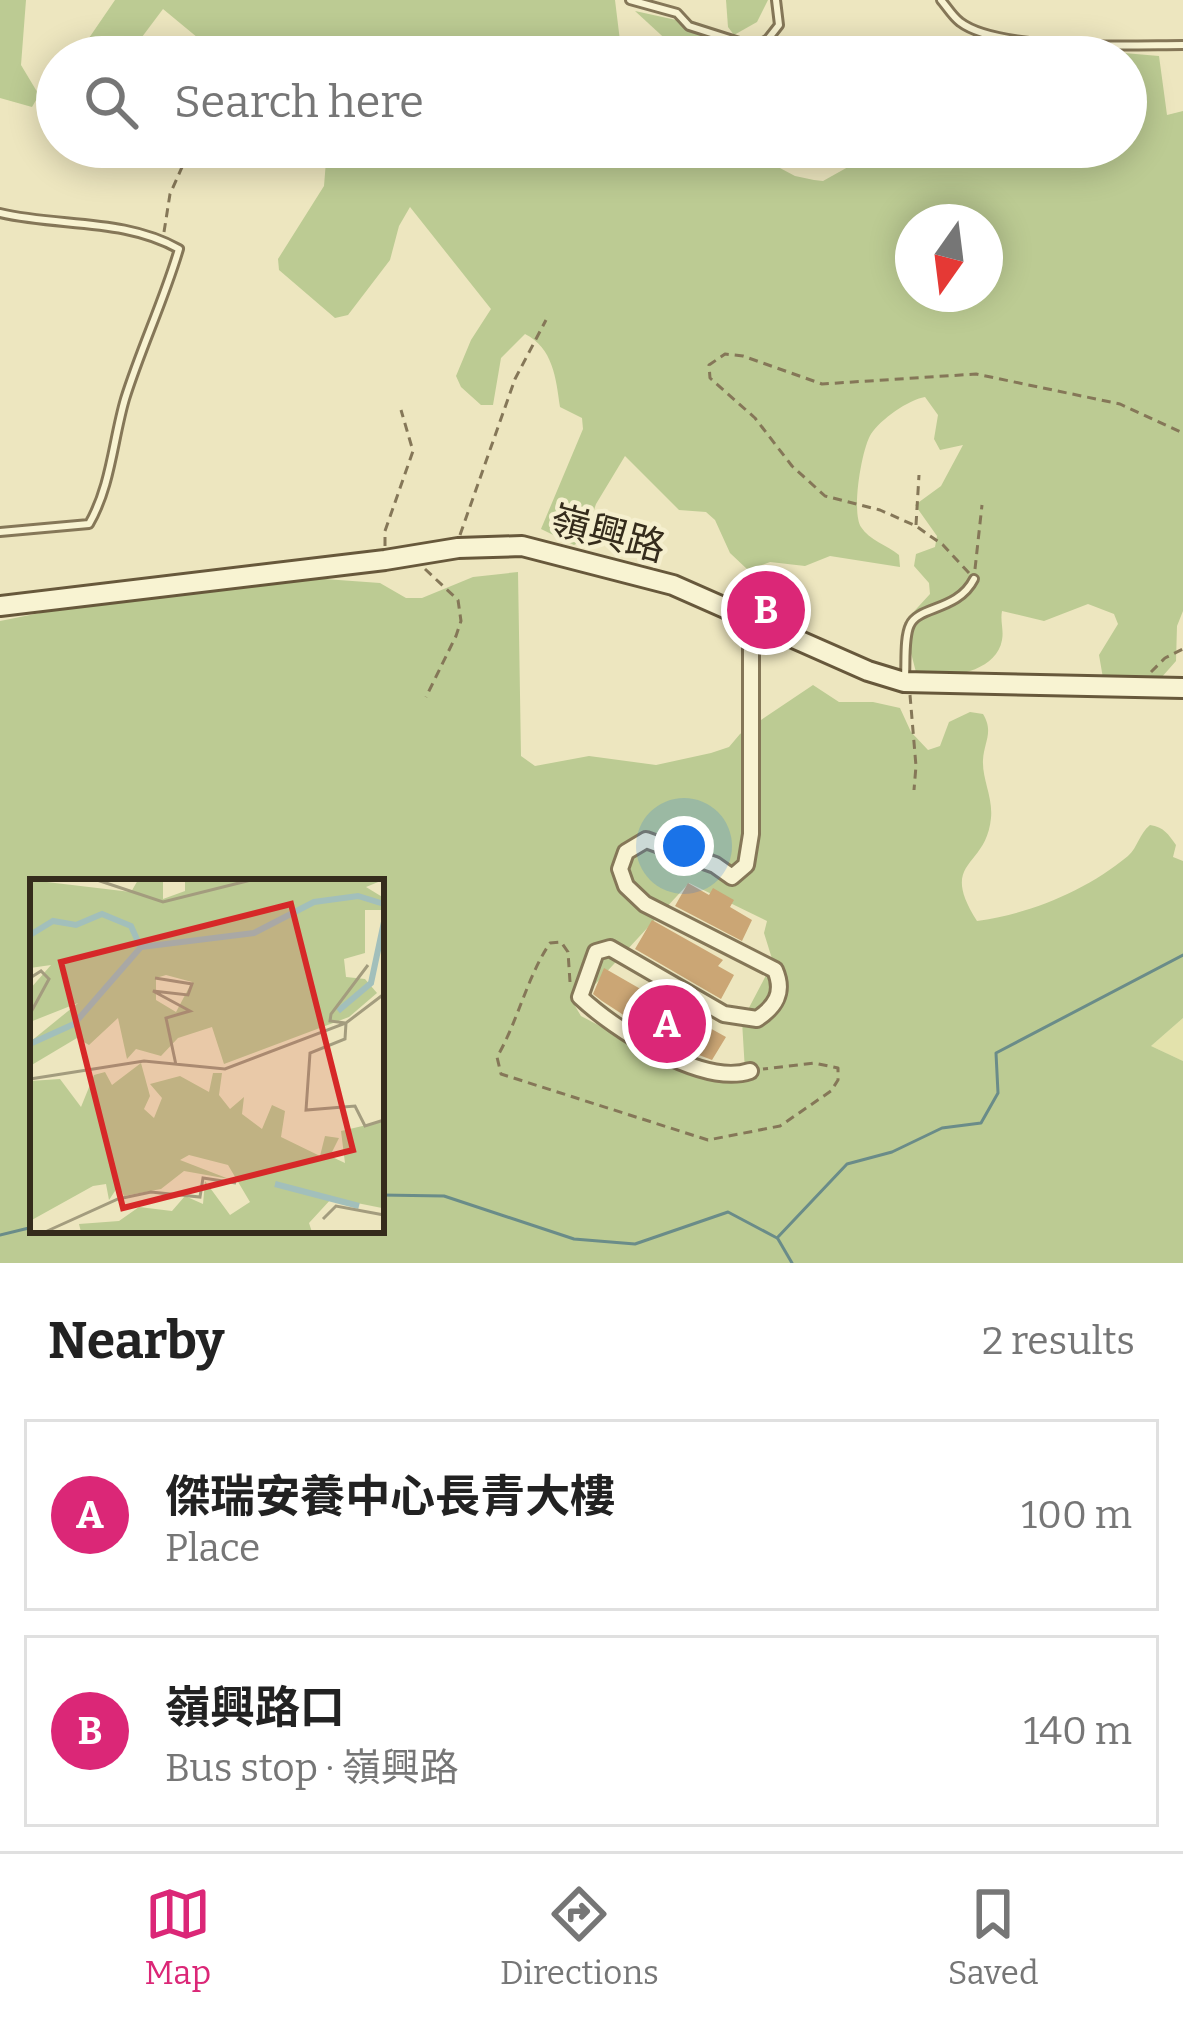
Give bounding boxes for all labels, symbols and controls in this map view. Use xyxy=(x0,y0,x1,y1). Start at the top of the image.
search box xyxy=(36,36,1147,168)
icon: search xyxy=(78,69,144,135)
text: Search here xyxy=(174,75,424,129)
north arrow xyxy=(895,204,1003,312)
street label: 嶺興路 xyxy=(546,497,670,571)
pin: B xyxy=(727,565,805,655)
your location xyxy=(654,816,714,876)
inset map xyxy=(30,879,384,1233)
pin: A xyxy=(628,979,706,1069)
text: Nearby xyxy=(48,1310,224,1372)
text: 2 results xyxy=(982,1318,1135,1364)
text: 傑瑞安養中心長青大樓 xyxy=(165,1470,615,1524)
text: A xyxy=(76,1492,104,1538)
text: 100 m xyxy=(1021,1492,1132,1538)
text: Place xyxy=(165,1525,260,1571)
text: 嶺興路口 xyxy=(165,1681,345,1735)
text: B xyxy=(77,1708,103,1754)
text: 140 m xyxy=(1023,1708,1132,1754)
text: Bus stop · 嶺興路 xyxy=(165,1745,459,1791)
tab: Map xyxy=(145,1881,211,1993)
tab: Directions xyxy=(500,1881,659,1993)
tab: Saved xyxy=(948,1881,1038,1993)

